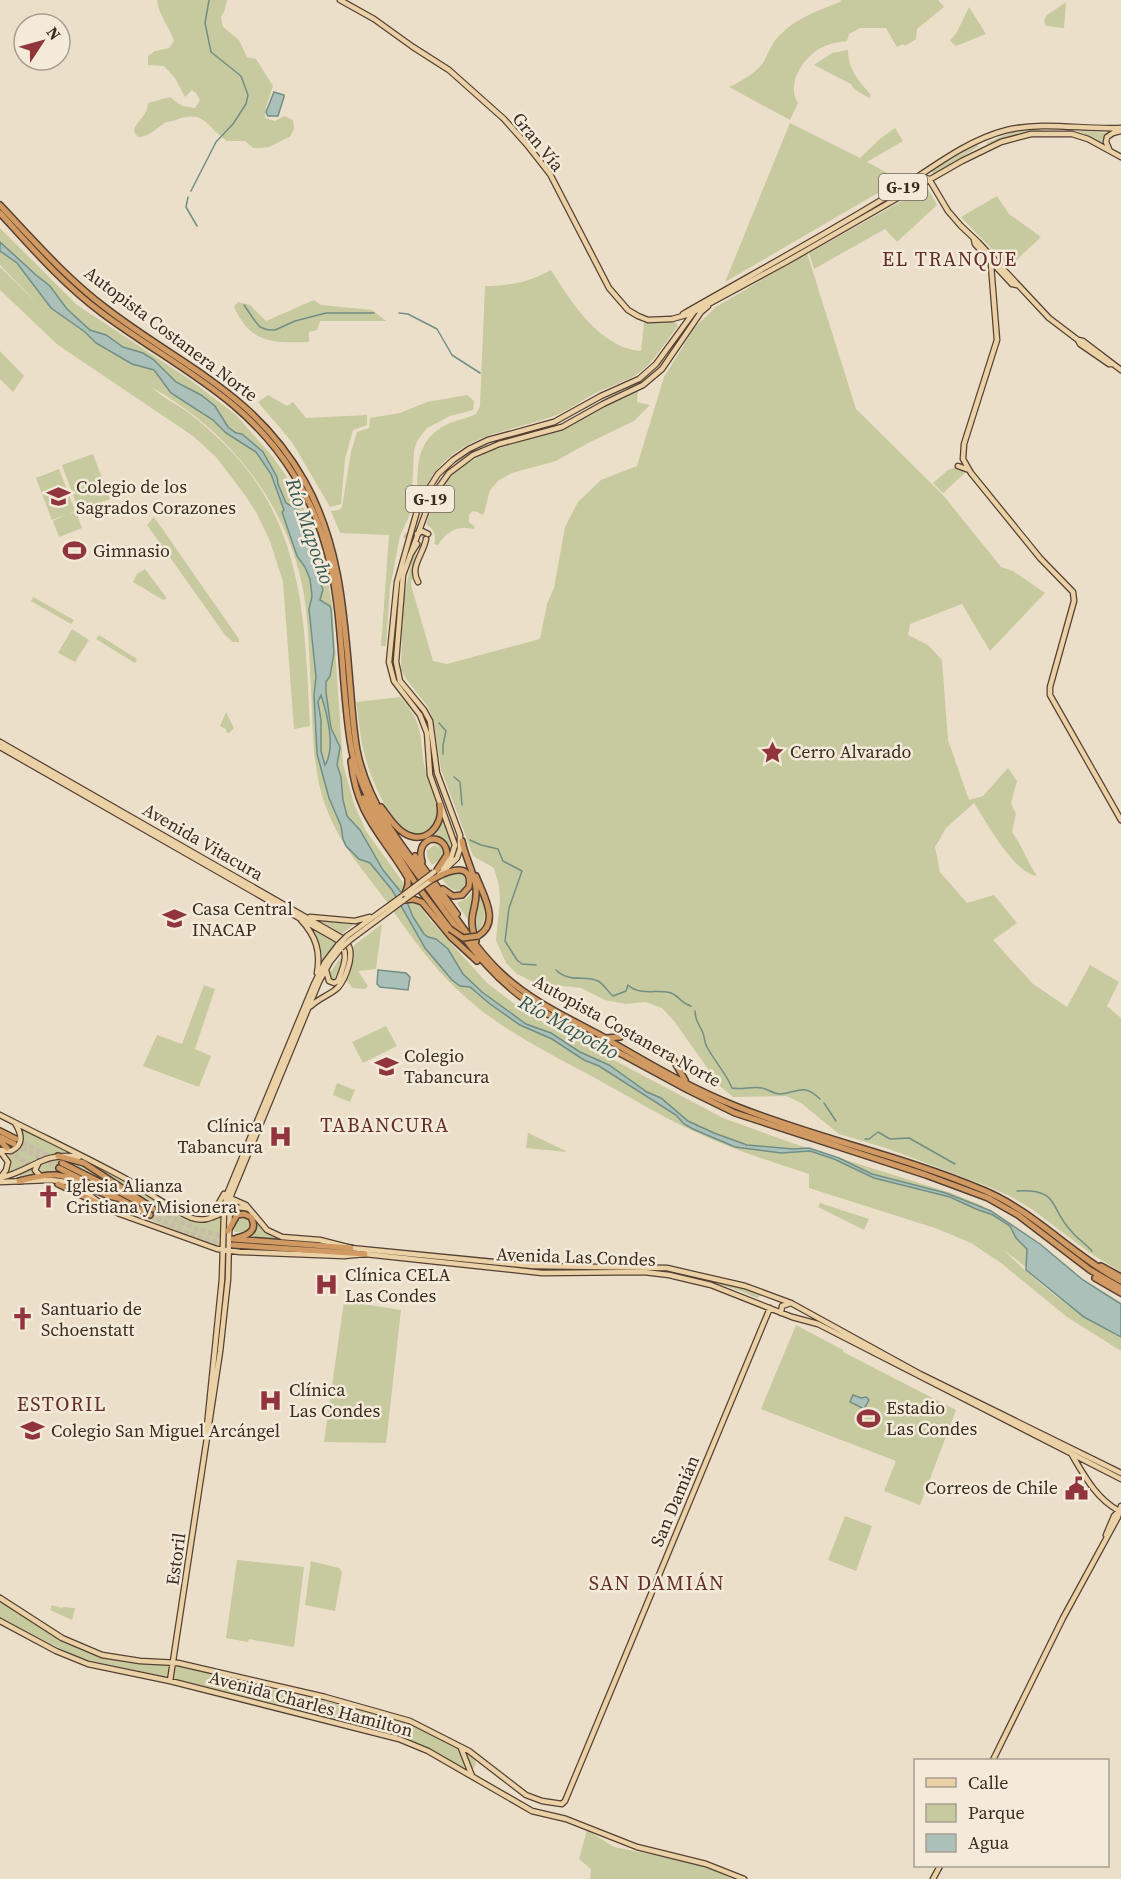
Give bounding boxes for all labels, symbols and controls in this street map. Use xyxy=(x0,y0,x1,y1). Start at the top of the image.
north arrow xyxy=(12,12,72,72)
text: N xyxy=(42,22,67,45)
street label: Gran Vía xyxy=(507,107,570,177)
road number: G-19 xyxy=(879,174,927,200)
district label: EL TRANQUE xyxy=(882,245,1018,273)
street label: Autopista Costanera Norte xyxy=(79,260,263,407)
water label: Río Mapocho xyxy=(278,473,341,588)
place label: Colegio de los Sagrados Corazones xyxy=(76,474,236,520)
school or university icon: Colegio de los Sagrados Corazones xyxy=(45,484,71,510)
road number: G-19 xyxy=(406,486,454,512)
sports icon: Gimnasio xyxy=(62,538,88,564)
place label: Gimnasio xyxy=(93,538,170,563)
place icon: Cerro Alvarado xyxy=(759,739,785,765)
place label: Cerro Alvarado xyxy=(790,739,911,764)
street label: Avenida Vitacura xyxy=(138,797,269,887)
place label: Casa Central INACAP xyxy=(192,896,293,942)
school or university icon: Casa Central INACAP xyxy=(161,906,187,932)
street label: Autopista Costanera Norte xyxy=(529,968,726,1093)
water label: Río Mapocho xyxy=(513,988,624,1066)
place label: Colegio Tabancura xyxy=(404,1043,490,1089)
school or university icon: Colegio Tabancura xyxy=(373,1053,399,1079)
district label: TABANCURA xyxy=(320,1111,450,1139)
place label: Clínica Tabancura xyxy=(177,1113,264,1159)
hospital icon: Clínica Tabancura xyxy=(268,1123,294,1149)
place label: Iglesia Alianza Cristiana y Misionera xyxy=(66,1173,238,1219)
church icon: Iglesia Alianza Cristiana y Misionera xyxy=(35,1183,61,1209)
street label: Avenida Las Condes xyxy=(496,1241,656,1272)
place label: Clínica CELA Las Condes xyxy=(345,1262,450,1308)
hospital icon: Clínica CELA Las Condes xyxy=(314,1272,340,1298)
place label: Santuario de Schoenstatt xyxy=(41,1296,142,1342)
church icon: Santuario de Schoenstatt xyxy=(10,1306,36,1332)
place label: Clínica Las Condes xyxy=(289,1377,380,1423)
hospital icon: Clínica Las Condes xyxy=(258,1387,284,1413)
district label: ESTORIL xyxy=(17,1390,107,1418)
place label: Estadio Las Condes xyxy=(886,1395,977,1441)
sports icon: Estadio Las Condes xyxy=(855,1405,881,1431)
school or university icon: Colegio San Miguel Arcángel xyxy=(20,1418,46,1444)
place label: Colegio San Miguel Arcángel xyxy=(51,1418,280,1443)
street label: San Damián xyxy=(644,1451,705,1550)
place label: Correos de Chile xyxy=(925,1475,1058,1500)
public building icon: Correos de Chile xyxy=(1063,1475,1089,1501)
street label: Estoril xyxy=(159,1531,192,1587)
district label: SAN DAMIÁN xyxy=(589,1569,725,1597)
street label: Avenida Charles Hamilton xyxy=(206,1664,416,1743)
legend xyxy=(914,1759,1109,1867)
text: Calle xyxy=(968,1770,1008,1795)
text: Parque xyxy=(968,1800,1025,1825)
text: Agua xyxy=(968,1830,1010,1855)

